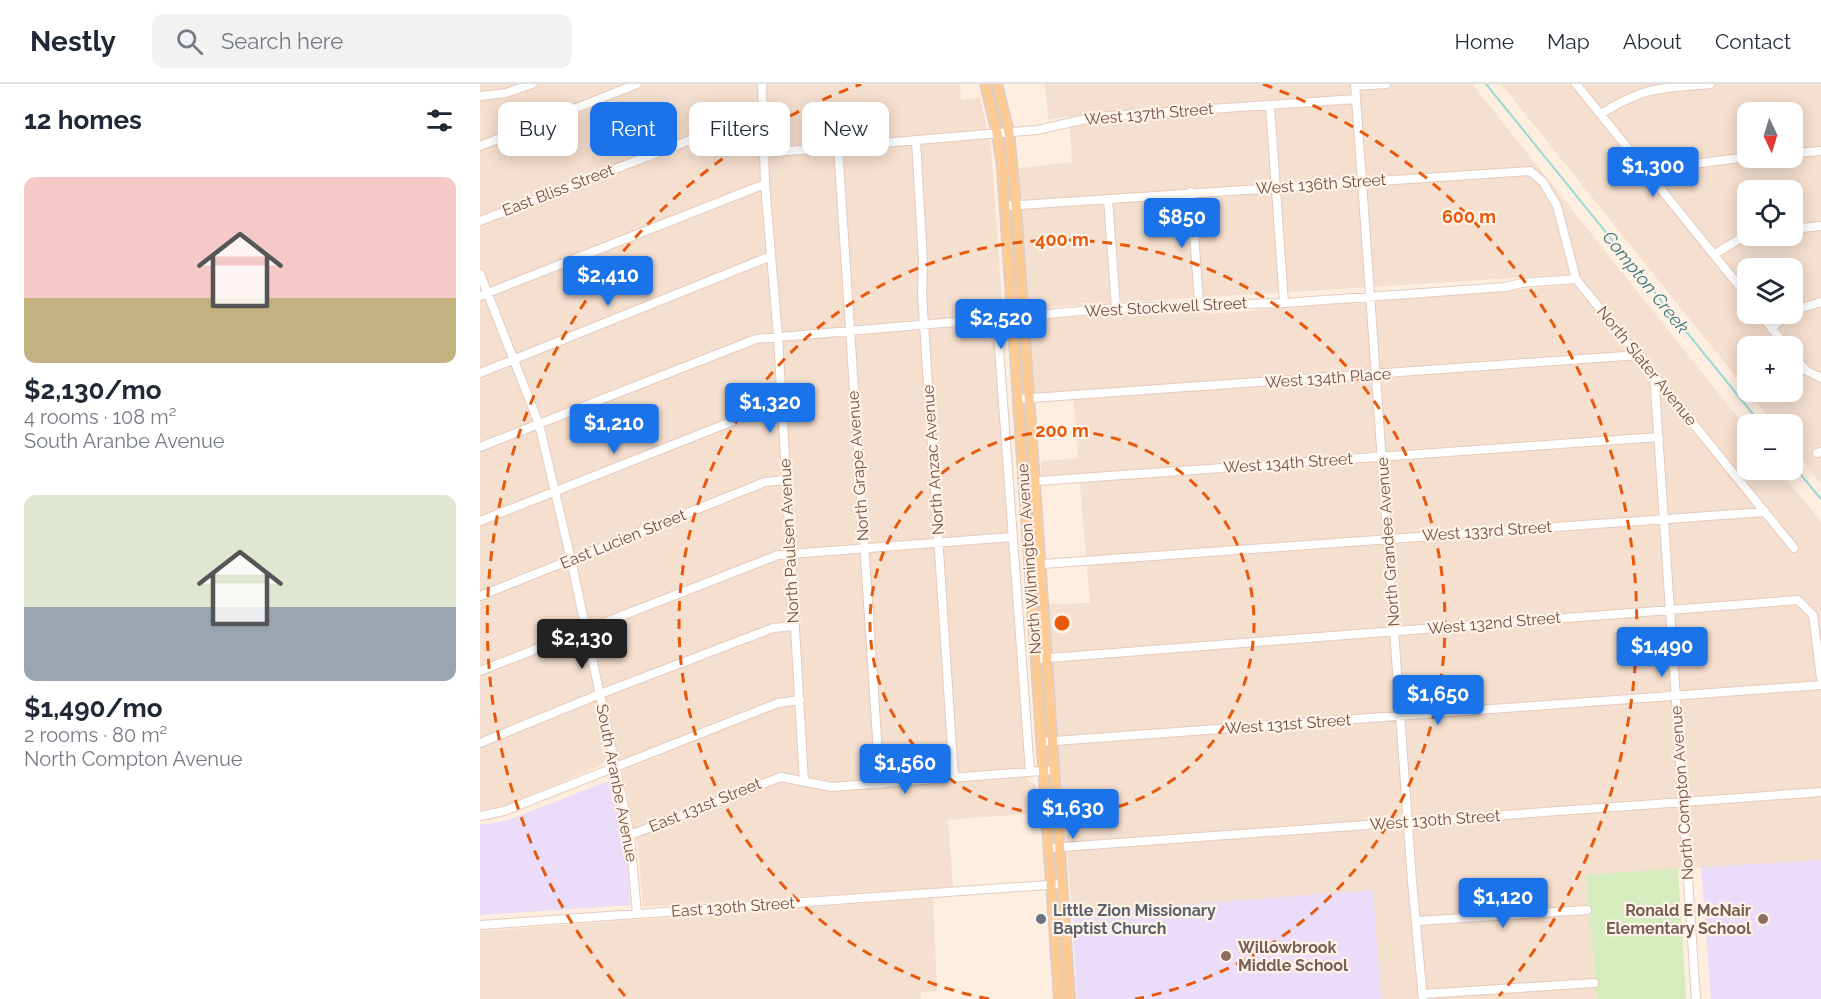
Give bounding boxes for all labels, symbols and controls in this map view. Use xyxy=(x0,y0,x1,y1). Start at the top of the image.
search box xyxy=(152,14,572,68)
text: Nestly xyxy=(30,25,116,58)
icon: search xyxy=(173,25,206,58)
text: Search here xyxy=(221,28,343,54)
text: Home xyxy=(1455,29,1514,54)
text: Map xyxy=(1547,29,1590,54)
text: About xyxy=(1623,29,1682,54)
text: Contact xyxy=(1715,29,1791,54)
street label: West 137th Street xyxy=(1084,99,1215,129)
chip: Buy xyxy=(498,102,578,156)
chip: Rent xyxy=(590,102,677,156)
chip: Filters xyxy=(689,102,790,156)
chip: New xyxy=(802,102,889,156)
north arrow xyxy=(1737,102,1803,168)
map controls xyxy=(1737,102,1803,480)
icon: filters xyxy=(423,104,456,137)
text: 12 homes xyxy=(24,105,142,135)
pin: $1,300 xyxy=(1604,147,1702,198)
text: $1,300 xyxy=(1622,154,1684,178)
street label: East Bliss Street xyxy=(500,160,617,220)
street label: West 136th Street xyxy=(1255,170,1387,198)
button: locate xyxy=(1737,180,1803,246)
pin: $850 xyxy=(1146,198,1218,249)
text: $850 xyxy=(1158,205,1206,229)
text: 600 m xyxy=(1442,206,1496,227)
icon: home xyxy=(186,216,294,324)
water label: Compton Creek xyxy=(1598,227,1694,338)
text: 400 m xyxy=(1035,229,1089,250)
pin: $2,410 xyxy=(559,256,657,307)
button: layers xyxy=(1737,258,1803,324)
text: $2,410 xyxy=(577,263,639,287)
street label: West Stockwell Street xyxy=(1084,293,1248,321)
pin: $2,520 xyxy=(952,299,1050,350)
street label: North Slater Avenue xyxy=(1593,302,1701,430)
text: $2,520 xyxy=(969,306,1033,330)
button: + xyxy=(1737,336,1803,402)
street label: West 134th Place xyxy=(1264,364,1392,392)
text: $2,130/mo xyxy=(24,375,162,405)
pin: $1,320 xyxy=(721,383,819,434)
street label: North Anzac Avenue xyxy=(918,384,948,536)
text: $1,320 xyxy=(739,390,801,414)
street label: North Grape Avenue xyxy=(843,390,873,542)
pin: $1,210 xyxy=(565,404,663,455)
text: 4 rooms · 108 m² xyxy=(24,405,176,429)
text: $1,210 xyxy=(584,411,644,435)
button: − xyxy=(1737,414,1803,480)
text: 200 m xyxy=(1035,420,1089,441)
text: South Aranbe Avenue xyxy=(24,429,225,453)
street label: West 134th Street xyxy=(1223,449,1354,477)
street label: North Grandee Avenue xyxy=(1373,457,1403,627)
street label: North Paulsen Avenue xyxy=(775,458,803,624)
street label: North Wilmington Avenue xyxy=(1013,463,1045,655)
street label: East Lucien Street xyxy=(557,505,689,573)
street label: West 133rd Street xyxy=(1422,517,1553,545)
icon: home xyxy=(186,534,294,642)
street label: West 132nd Street xyxy=(1427,608,1562,638)
centre of rings xyxy=(1052,613,1072,633)
pin: $2,130 xyxy=(533,619,631,670)
text: $2,130 xyxy=(551,626,613,650)
pin: $1,490 xyxy=(1613,627,1711,678)
text: $1,490 xyxy=(1631,634,1693,658)
pin: $1,650 xyxy=(1389,675,1487,726)
text: $1,650 xyxy=(1407,682,1469,706)
text: $1,490/mo xyxy=(24,693,162,723)
street label: South Aranbe Avenue xyxy=(592,702,642,864)
street label: North Compton Avenue xyxy=(1666,705,1698,881)
street label: West 131st Street xyxy=(1224,710,1352,738)
text: 2 rooms · 80 m² xyxy=(24,723,167,747)
pin: $1,560 xyxy=(856,744,954,795)
text: North Compton Avenue xyxy=(24,747,243,771)
text: $1,560 xyxy=(874,751,936,775)
street label: East 131st Street xyxy=(646,774,764,836)
pin: $1,630 xyxy=(1024,789,1122,840)
text: $1,630 xyxy=(1042,796,1104,820)
street label: West 130th Street xyxy=(1369,806,1501,834)
pin: $1,120 xyxy=(1454,878,1552,929)
text: $1,120 xyxy=(1473,885,1533,909)
street label: East 130th Street xyxy=(671,893,796,921)
place label: Little Zion Missionary Baptist Church xyxy=(1053,901,1216,938)
place label: Ronald E McNair Elementary School xyxy=(1606,901,1752,938)
marker: Little Zion Missionary Baptist Church xyxy=(1034,912,1048,926)
marker: Ronald E McNair Elementary School xyxy=(1756,912,1770,926)
place label: Willowbrook Middle School xyxy=(1238,938,1349,975)
marker: Willowbrook Middle School xyxy=(1219,949,1233,963)

